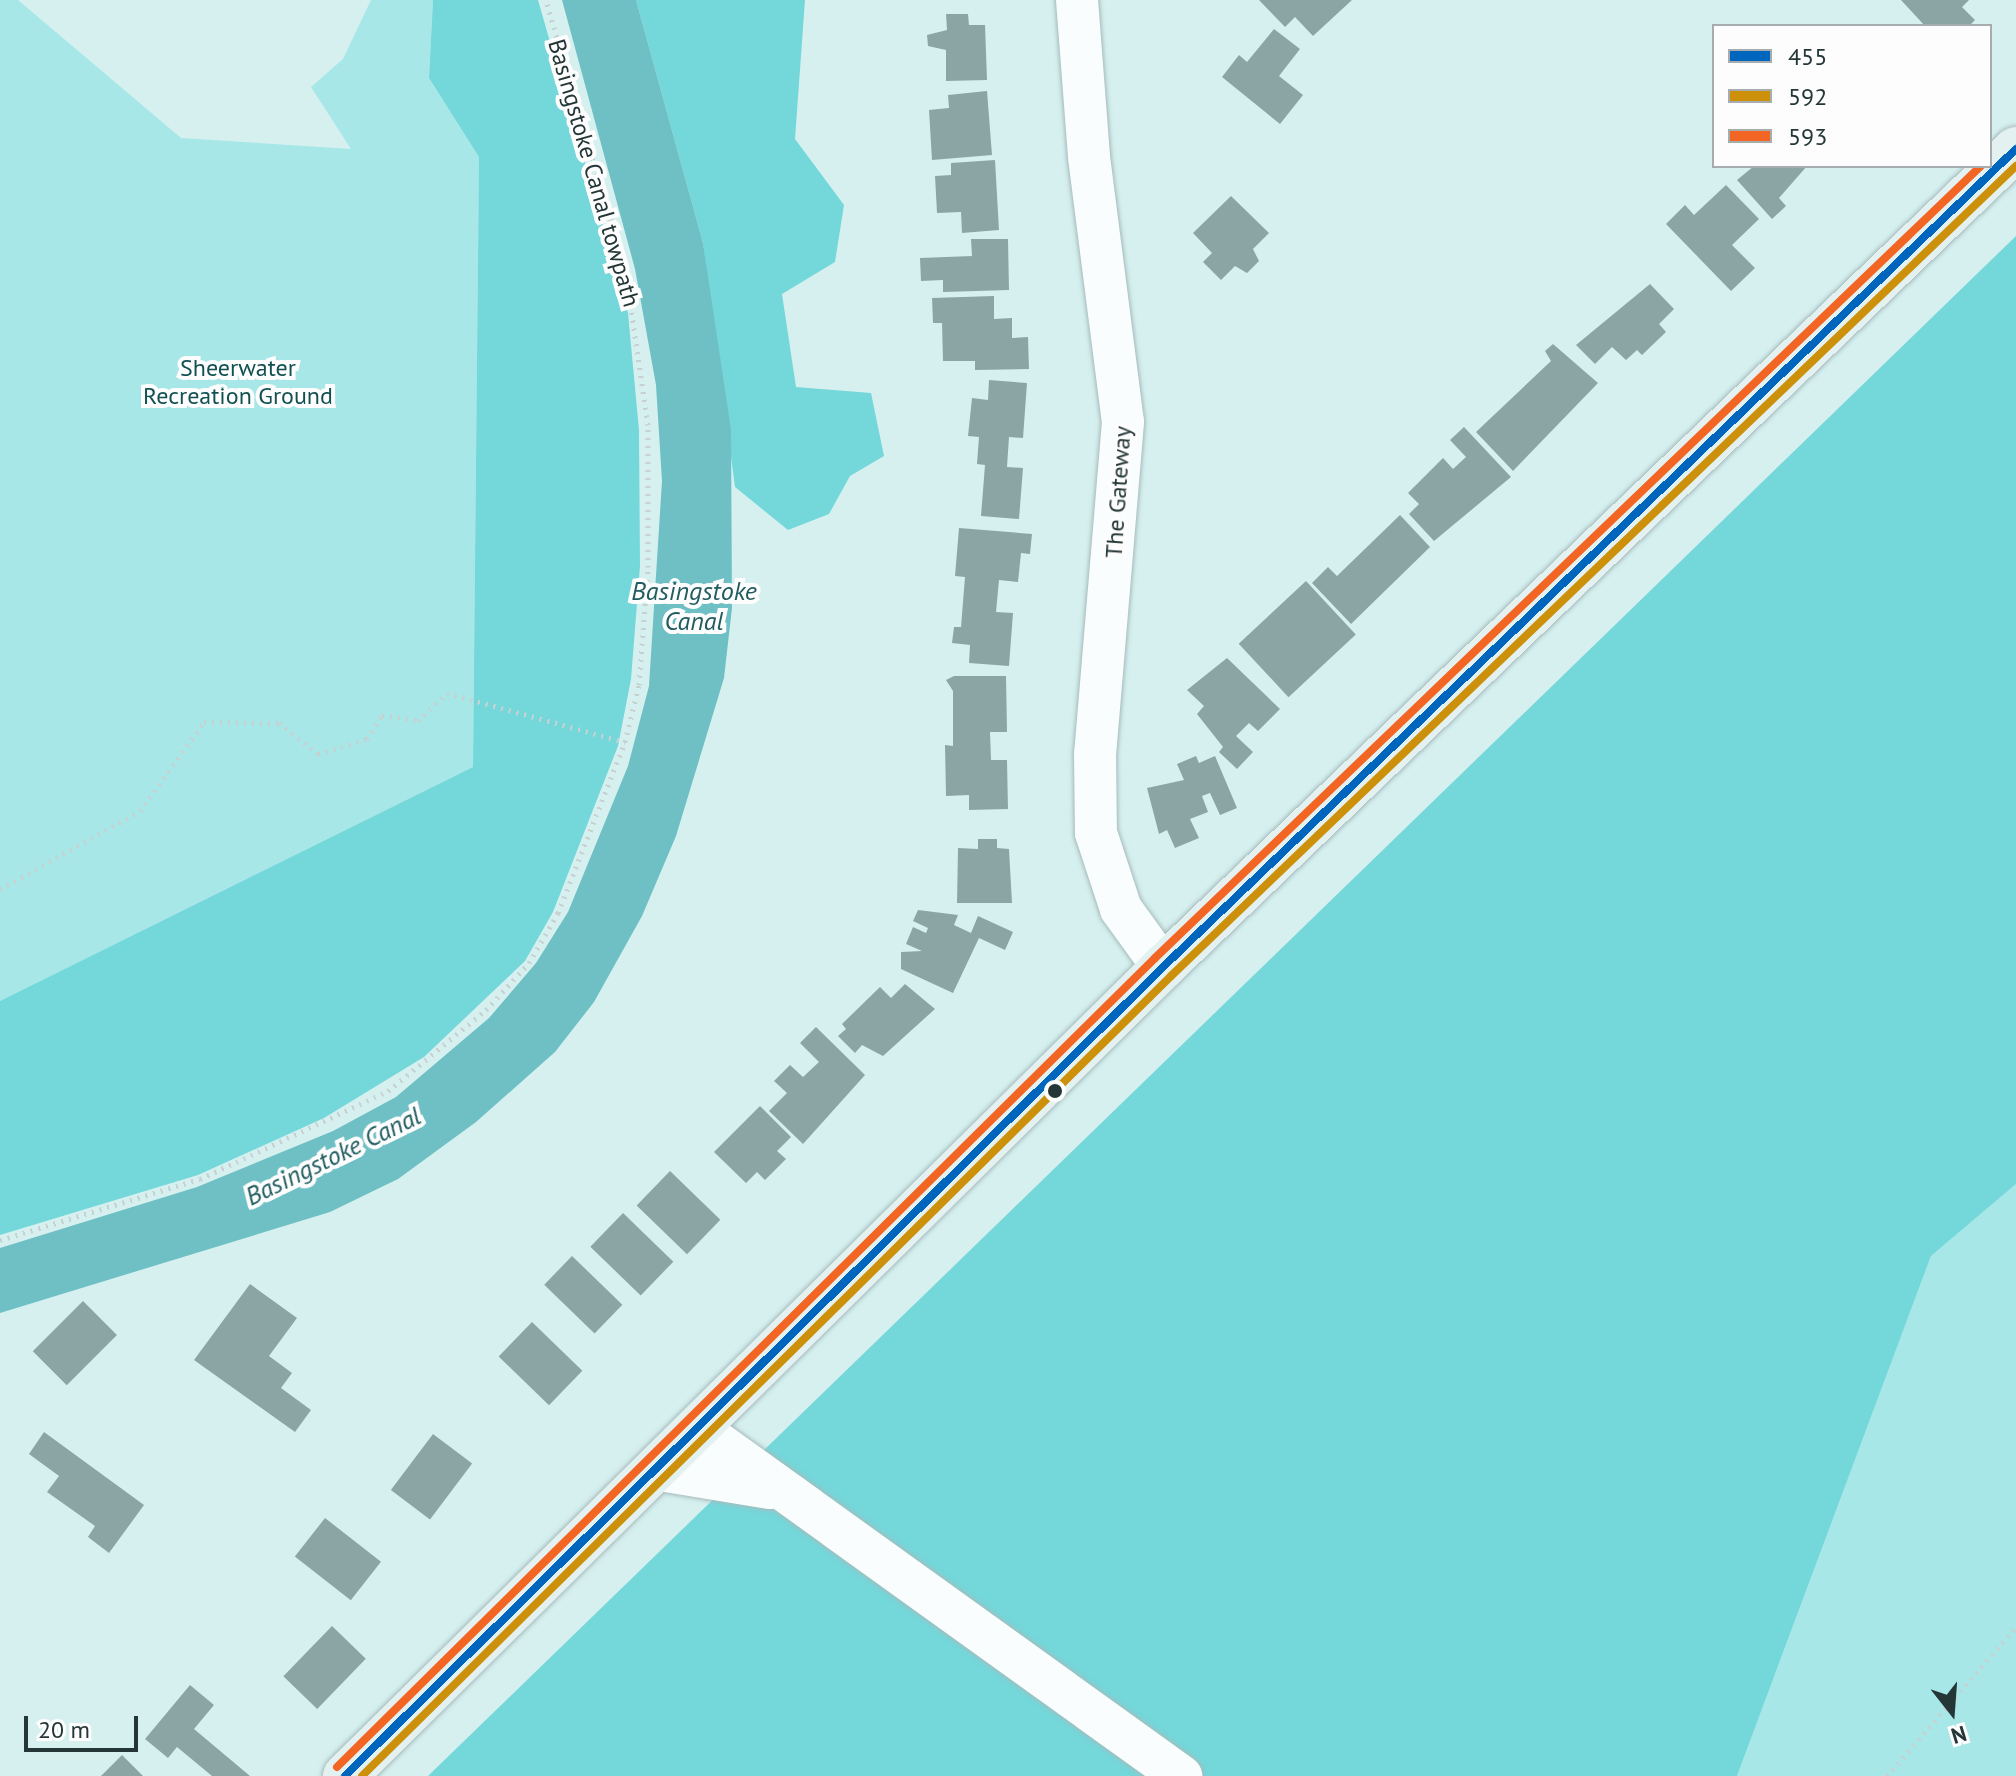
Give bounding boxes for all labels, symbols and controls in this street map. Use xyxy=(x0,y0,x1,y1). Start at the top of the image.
legend xyxy=(1712,24,1992,168)
street label: Basingstoke Canal towpath xyxy=(542,36,646,310)
text: 455 xyxy=(1788,41,1827,72)
text: 592 xyxy=(1788,81,1827,112)
text: 593 xyxy=(1788,121,1827,152)
park label: Sheerwater Recreation Ground xyxy=(143,354,333,410)
street label: The Gateway xyxy=(1099,425,1137,559)
water label: Basingstoke Canal xyxy=(631,575,757,636)
unlabelled marker xyxy=(1047,1083,1063,1099)
water label: Basingstoke Canal xyxy=(240,1100,426,1212)
north arrow xyxy=(1912,1672,1992,1752)
scale bar xyxy=(28,1700,142,1750)
text: 20 m xyxy=(38,1714,90,1745)
text: N xyxy=(1948,1719,1970,1750)

